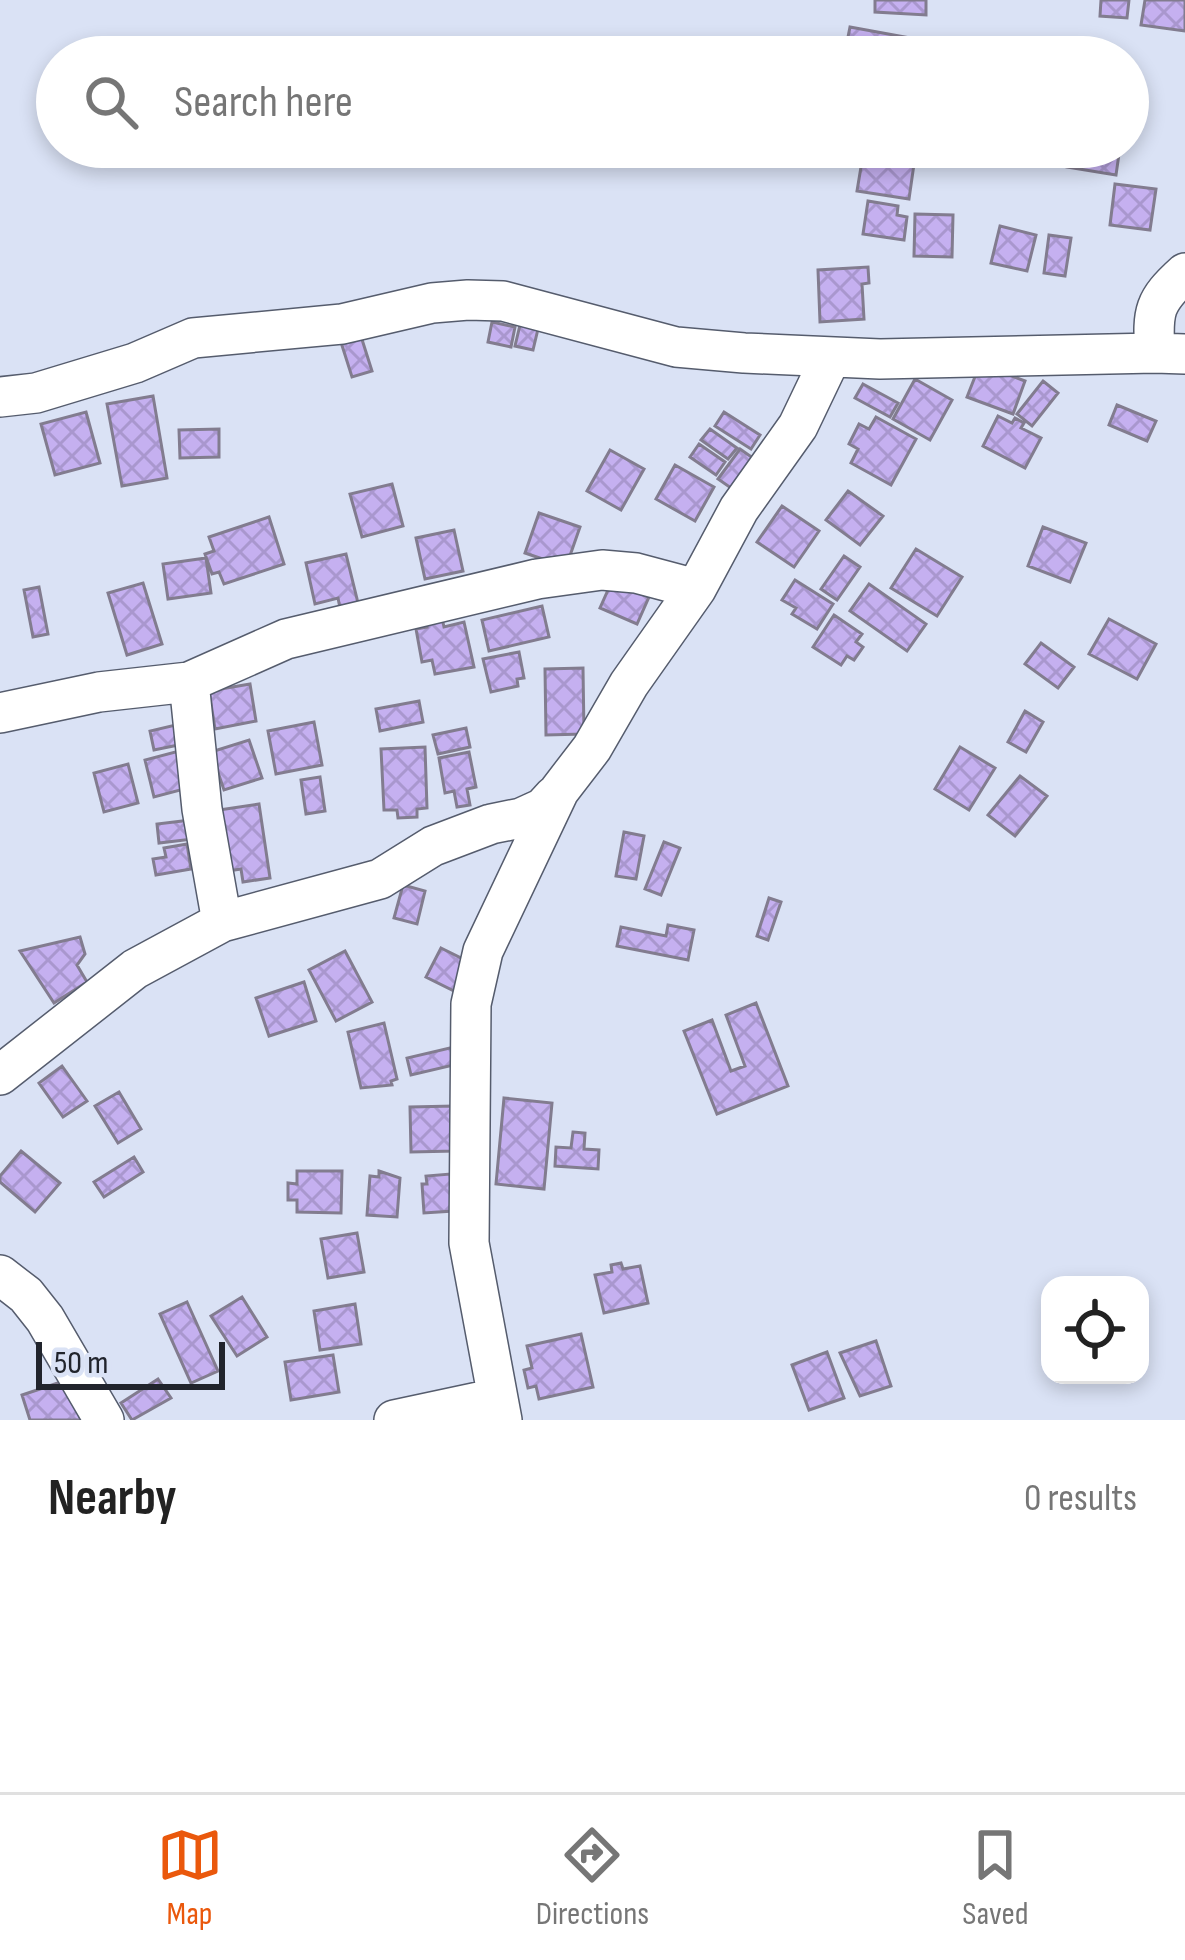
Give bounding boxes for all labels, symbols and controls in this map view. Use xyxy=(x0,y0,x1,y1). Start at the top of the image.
search box xyxy=(36,36,1149,168)
icon: search xyxy=(78,69,144,135)
text: Search here xyxy=(174,75,353,130)
map controls xyxy=(1041,1276,1149,1384)
button: locate xyxy=(1041,1276,1149,1384)
scale bar xyxy=(36,1336,225,1389)
text: 50 m xyxy=(54,1343,108,1383)
text: Nearby xyxy=(48,1468,177,1529)
text: 0 results xyxy=(1024,1475,1137,1522)
tab: Map xyxy=(157,1822,223,1934)
tab: Directions xyxy=(536,1822,649,1934)
tab: Saved xyxy=(962,1822,1028,1934)

